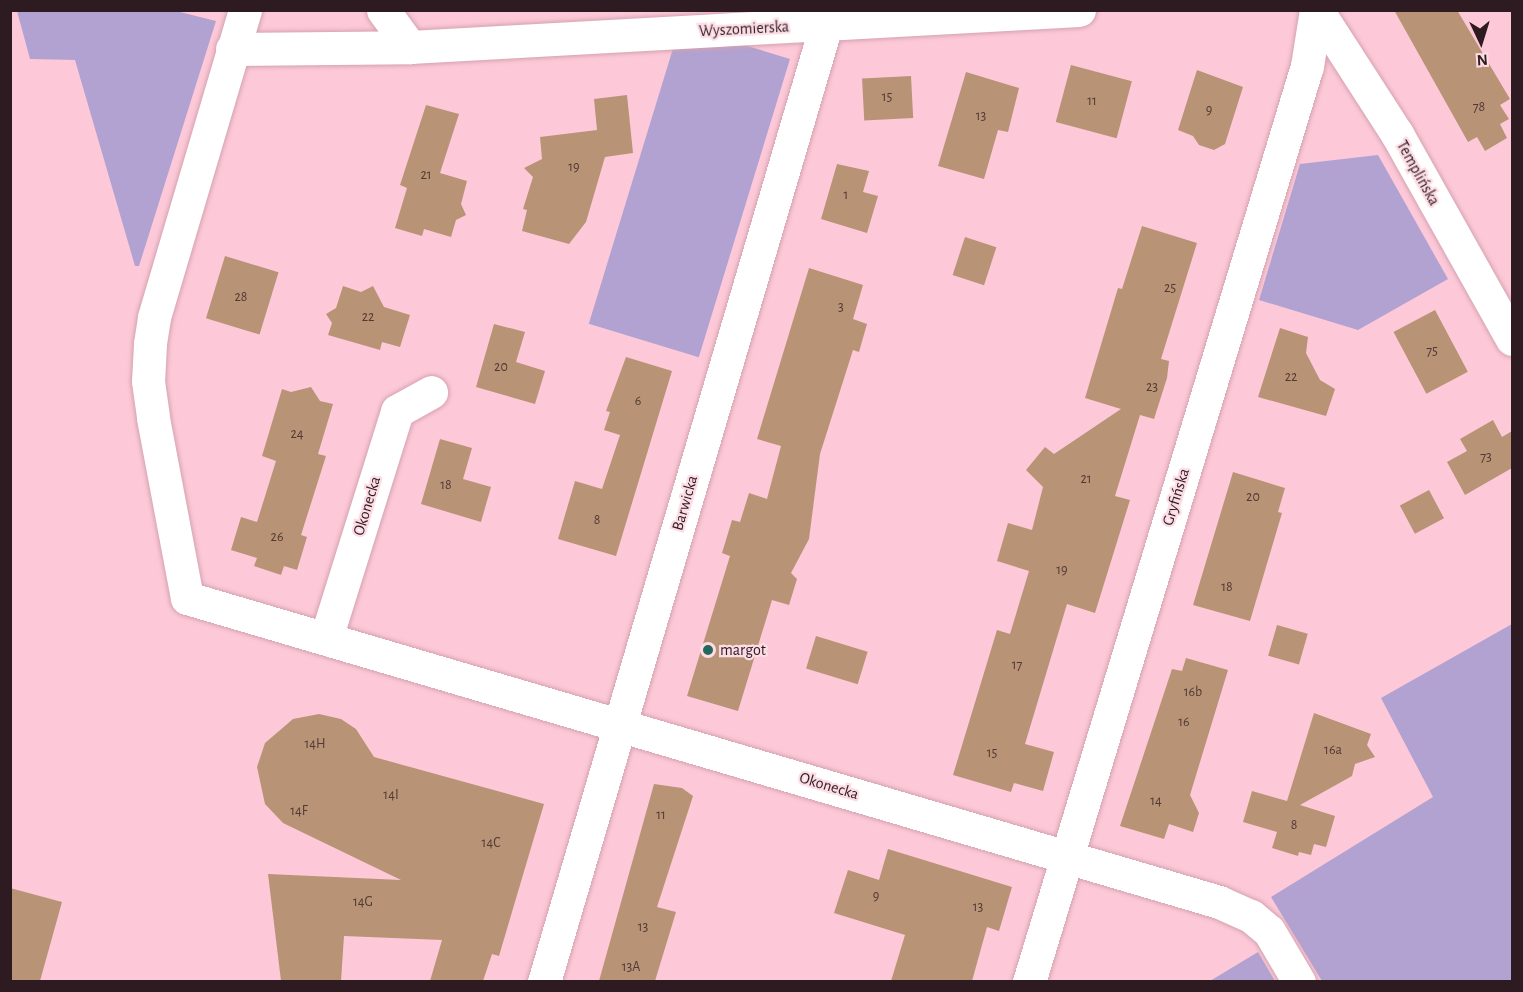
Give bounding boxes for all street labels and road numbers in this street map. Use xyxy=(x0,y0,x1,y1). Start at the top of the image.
street label: Wyszomierska xyxy=(698,17,790,41)
street label: Templińska xyxy=(1392,137,1444,209)
street label: Gryfińska xyxy=(1158,466,1194,528)
street label: Barwicka xyxy=(668,473,702,533)
street label: Okonecka xyxy=(349,474,385,538)
street label: Okonecka xyxy=(797,768,861,804)

